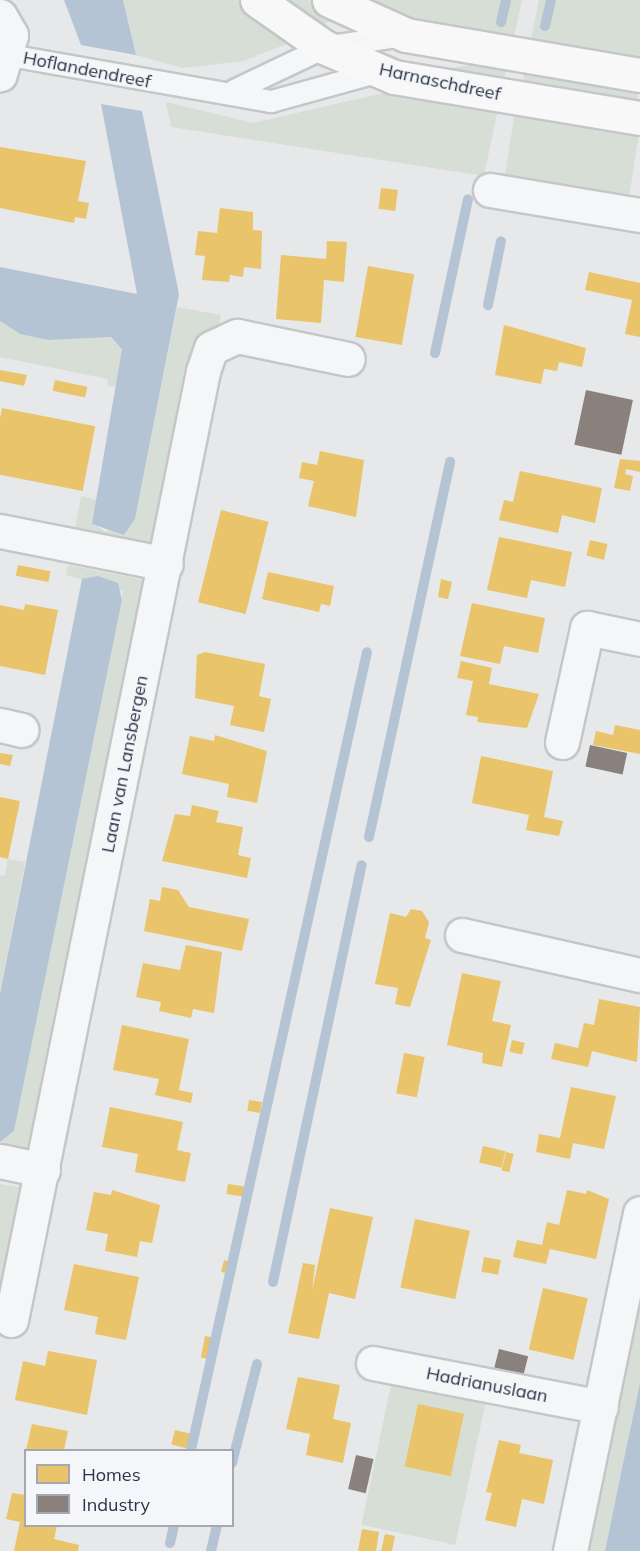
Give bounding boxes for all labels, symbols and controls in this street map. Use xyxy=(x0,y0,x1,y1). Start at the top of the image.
street label: Hoflandendreef xyxy=(21,47,153,93)
street label: Harnaschdreef xyxy=(377,59,503,105)
street label: Laan van Lansbergen xyxy=(97,673,153,855)
street label: Hadrianuslaan xyxy=(424,1363,550,1407)
legend xyxy=(24,1449,234,1527)
text: Homes xyxy=(82,1463,141,1486)
text: Industry xyxy=(82,1493,150,1516)

